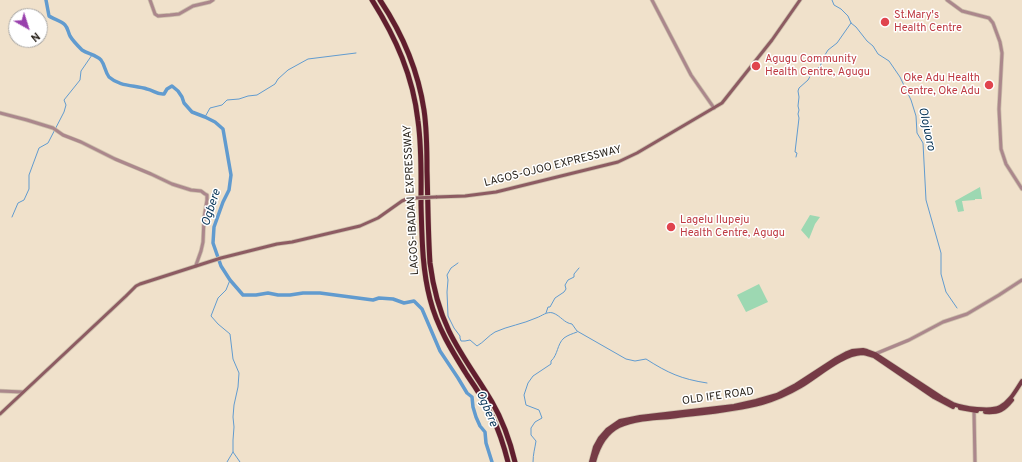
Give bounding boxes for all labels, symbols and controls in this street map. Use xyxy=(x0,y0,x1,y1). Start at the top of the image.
north arrow xyxy=(8,8,48,48)
place label: St.Mary's Health Centre xyxy=(894,9,962,35)
marker: St.Mary's Health Centre xyxy=(879,16,891,28)
text: N xyxy=(27,29,42,44)
place label: Agugu Community Health Centre, Agugu xyxy=(765,53,870,79)
marker: Agugu Community Health Centre, Agugu xyxy=(750,60,762,72)
place label: Oke Adu Health Centre, Oke Adu xyxy=(900,72,980,98)
marker: Oke Adu Health Centre, Oke Adu xyxy=(983,79,995,91)
water label: Olojuoro xyxy=(914,106,938,152)
street label: LAGOS-IBADAN EXPRESSWAY xyxy=(401,124,423,276)
street label: LAGOS-OJOO EXPRESSWAY xyxy=(483,143,623,191)
water label: Ogbere xyxy=(199,188,225,228)
place label: Lagelu Ilupeju Health Centre, Agugu xyxy=(680,214,785,240)
marker: Lagelu Ilupeju Health Centre, Agugu xyxy=(665,221,677,233)
street label: OLD IFE ROAD xyxy=(681,385,755,409)
water label: Ogbere xyxy=(472,389,500,429)

